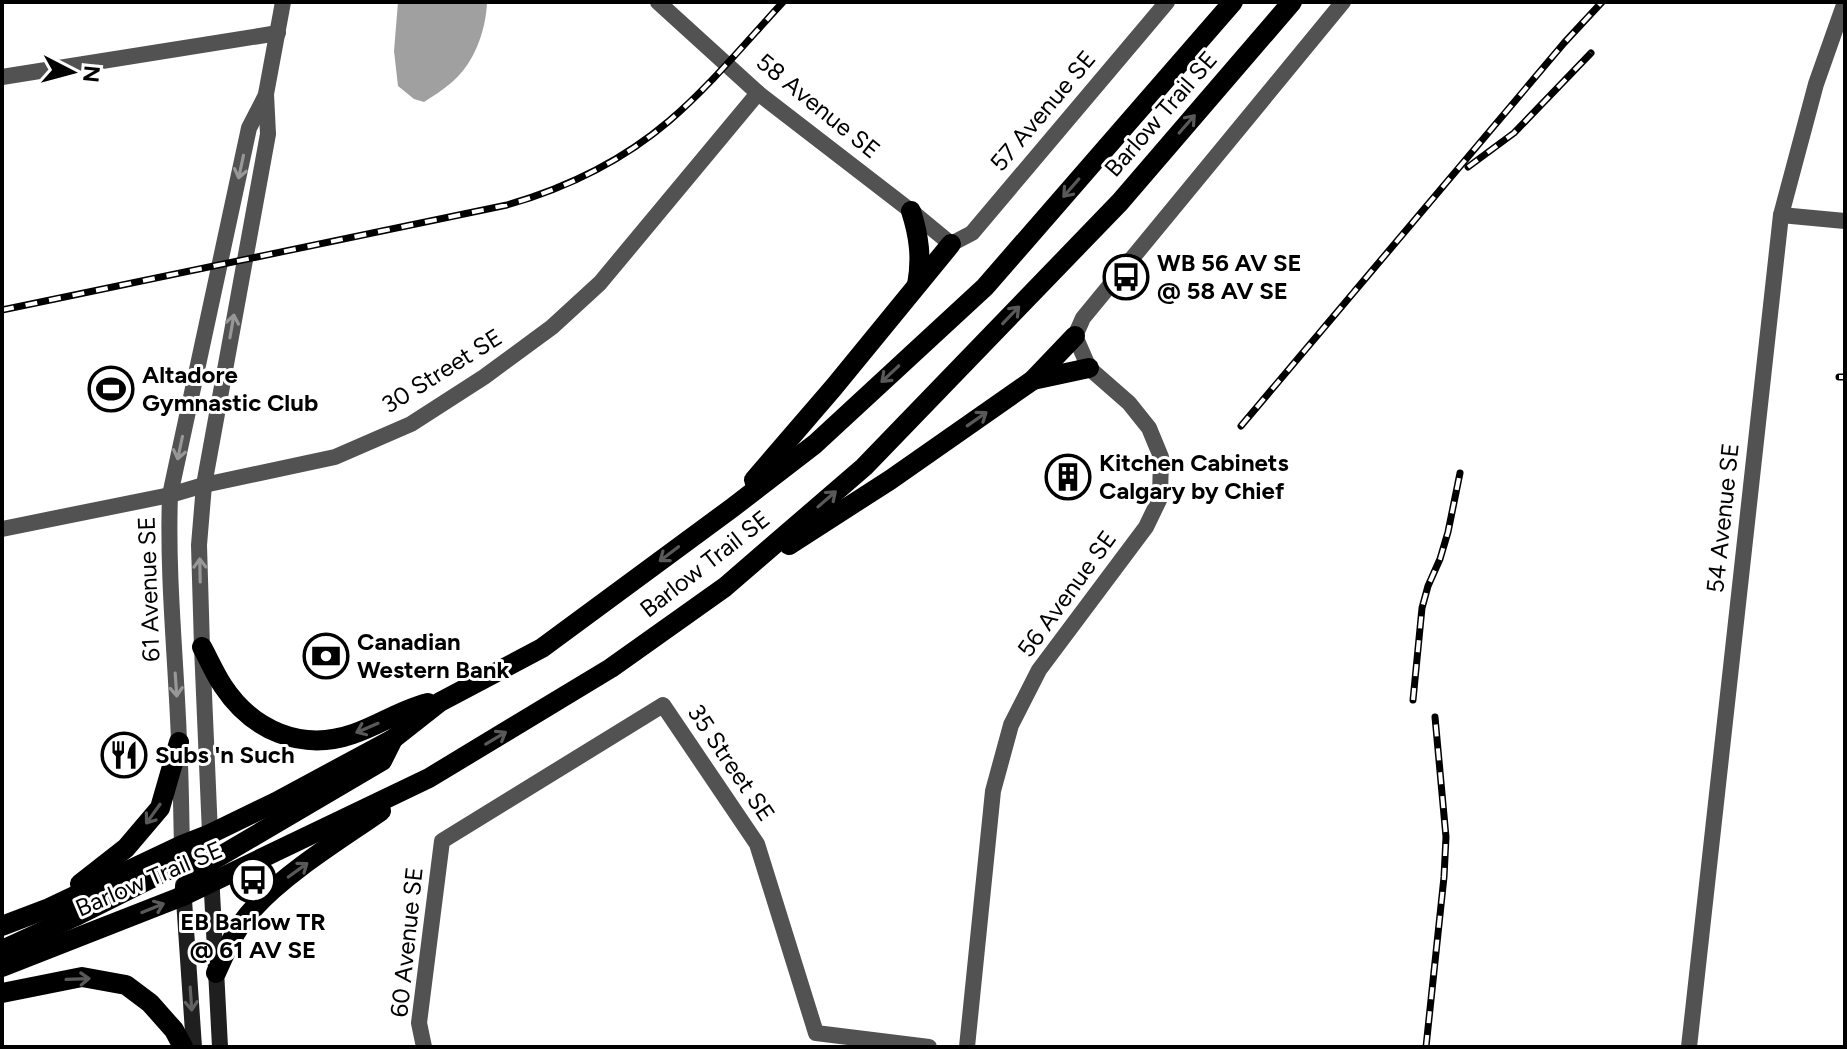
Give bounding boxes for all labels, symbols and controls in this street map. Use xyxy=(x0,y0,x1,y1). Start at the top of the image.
north arrow xyxy=(32,32,112,112)
street label: 57 Avenue SE xyxy=(984,44,1102,177)
street label: Barlow Trail SE xyxy=(1098,45,1223,182)
street label: 58 Avenue SE xyxy=(751,47,886,164)
text: N xyxy=(77,64,106,84)
one-way arrow xyxy=(1178,115,1196,135)
one-way arrow xyxy=(233,153,248,179)
one-way arrow xyxy=(1063,177,1081,197)
place label: WB 56 AV SE @ 58 AV SE xyxy=(1157,248,1302,305)
bus stop icon: WB 56 AV SE @ 58 AV SE xyxy=(1102,253,1150,301)
one-way arrow xyxy=(1001,305,1020,325)
one-way arrow xyxy=(226,313,241,339)
street label: 30 Street SE xyxy=(376,322,507,419)
place label: Altadore Gymnastic Club xyxy=(142,360,318,417)
one-way arrow xyxy=(881,364,901,382)
sports icon: Altadore Gymnastic Club xyxy=(87,365,135,413)
one-way arrow xyxy=(965,411,987,427)
one-way arrow xyxy=(172,435,187,461)
street label: 54 Avenue SE xyxy=(1700,442,1745,594)
place label: Kitchen Cabinets Calgary by Chief xyxy=(1099,448,1289,505)
building icon: Kitchen Cabinets Calgary by Chief xyxy=(1044,453,1092,501)
one-way arrow xyxy=(816,490,836,508)
street label: Barlow Trail SE xyxy=(634,504,775,623)
street label: 61 Avenue SE xyxy=(131,516,166,662)
street label: 56 Avenue SE xyxy=(1011,525,1122,663)
one-way arrow xyxy=(659,546,680,563)
one-way arrow xyxy=(192,557,208,584)
place label: Canadian Western Bank xyxy=(357,627,509,684)
bank icon: Canadian Western Bank xyxy=(302,632,350,680)
one-way arrow xyxy=(169,671,184,697)
street label: 35 Street SE xyxy=(682,699,781,827)
one-way arrow xyxy=(355,722,380,737)
one-way arrow xyxy=(484,729,507,745)
restaurant icon: Subs 'n Such xyxy=(100,731,148,779)
place label: Subs 'n Such xyxy=(155,740,295,769)
one-way arrow xyxy=(145,803,162,824)
street label: Barlow Trail SE xyxy=(71,835,227,923)
bus stop icon: EB Barlow TR @ 61 AV SE xyxy=(229,856,277,904)
one-way arrow xyxy=(287,862,308,879)
street label: 60 Avenue SE xyxy=(384,865,429,1019)
one-way arrow xyxy=(140,900,165,914)
place label: EB Barlow TR @ 61 AV SE xyxy=(180,907,326,964)
one-way arrow xyxy=(65,972,91,987)
one-way arrow xyxy=(184,985,199,1012)

